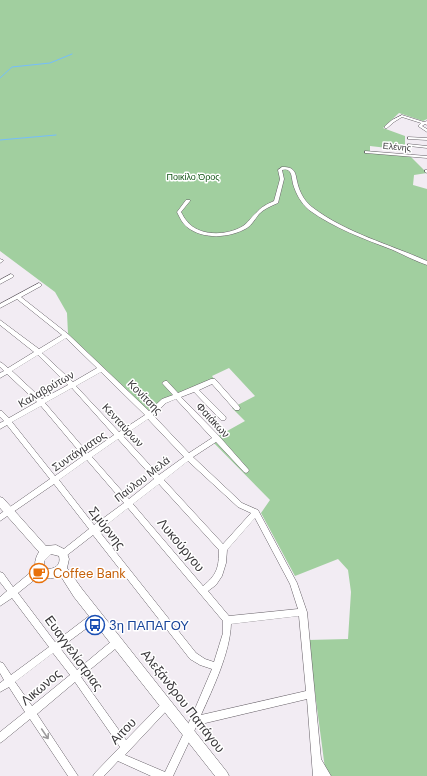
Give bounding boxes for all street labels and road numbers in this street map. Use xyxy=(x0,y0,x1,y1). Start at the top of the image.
street label: Ελένης xyxy=(382,140,412,154)
street label: Καλαβρύτων xyxy=(16,367,77,411)
street label: Κονίτσης xyxy=(125,377,165,417)
street label: Φαιάκων xyxy=(193,399,233,441)
street label: Κενταύρων xyxy=(99,400,147,450)
street label: Συντάγματος xyxy=(49,428,109,474)
street label: Παύλου Μελά xyxy=(111,453,173,505)
street label: Σμύρνης xyxy=(85,503,129,553)
street label: Λυκούργου xyxy=(154,515,208,575)
street label: Ευαγγελίστριας xyxy=(41,612,107,694)
street label: Αλεξάνδρου Παπάγου xyxy=(137,646,229,756)
street label: Λικωνος xyxy=(17,665,65,709)
street label: Αιτου xyxy=(106,714,140,748)

